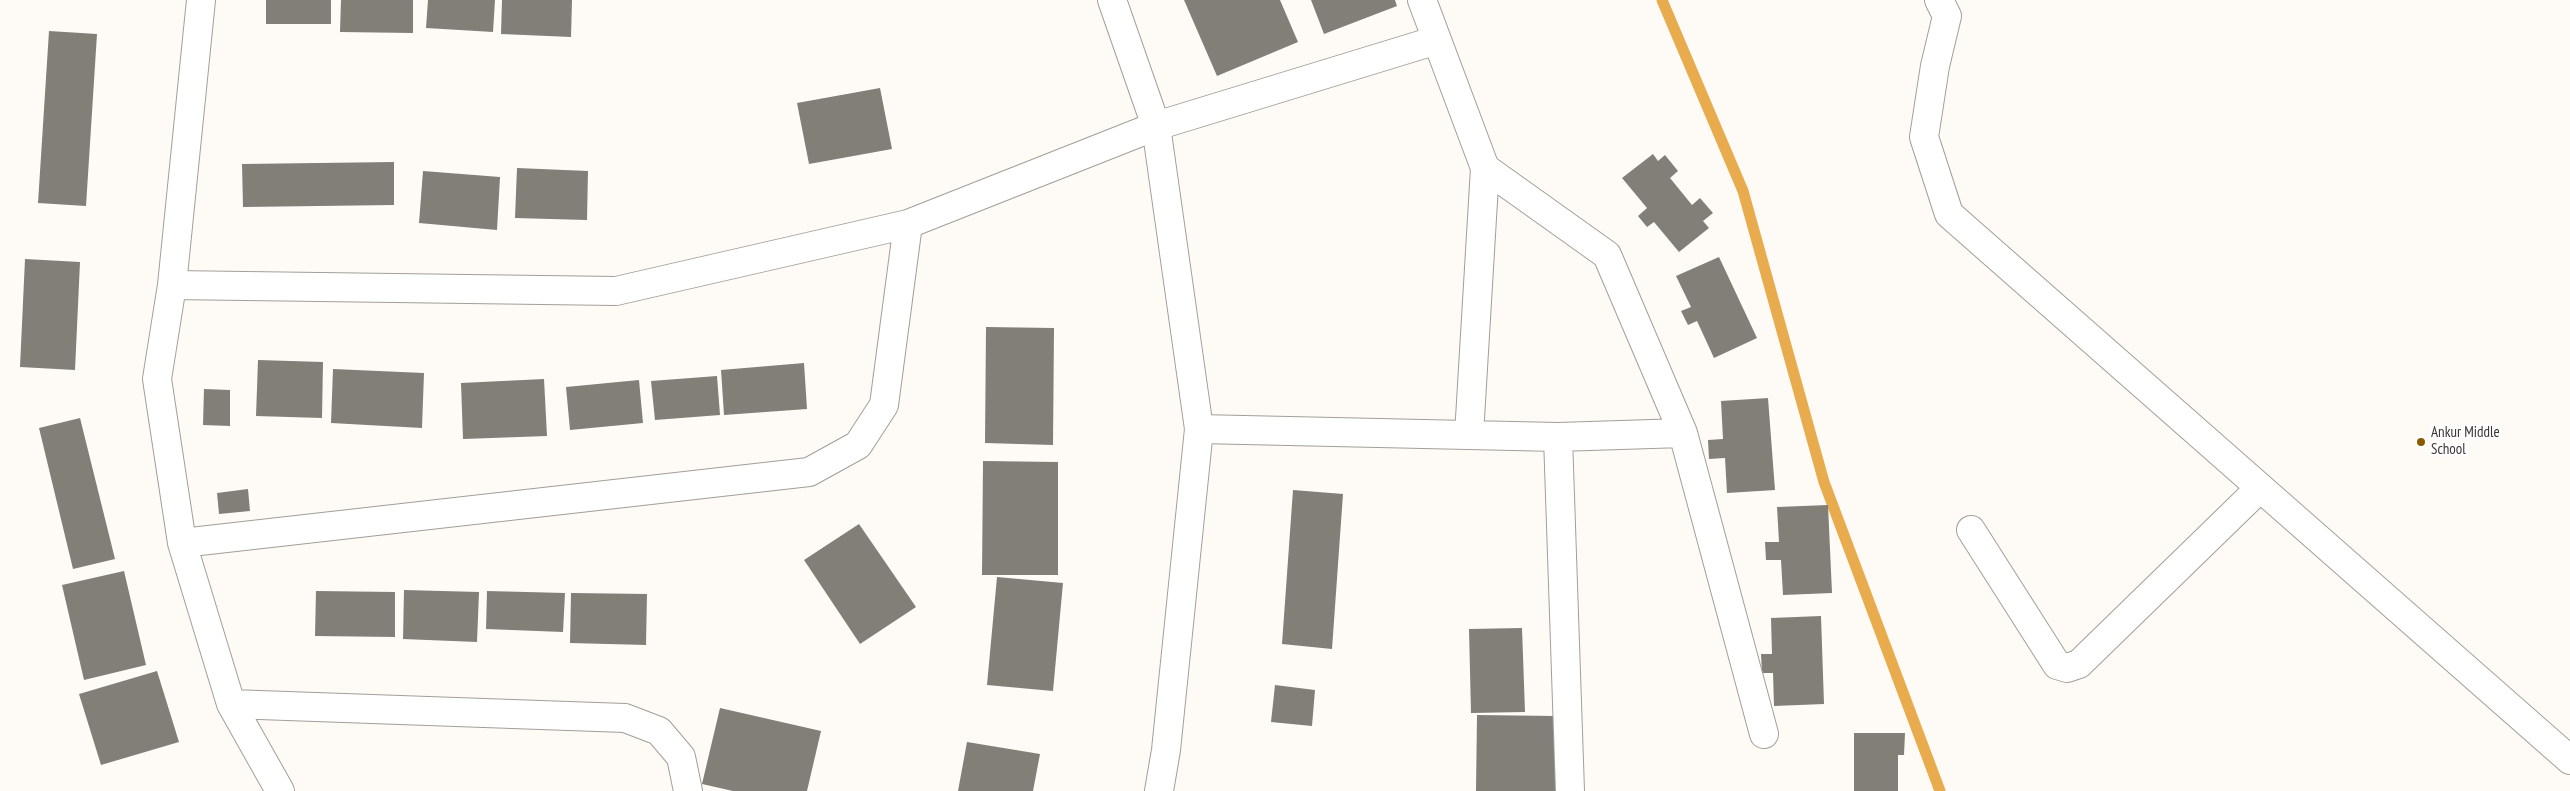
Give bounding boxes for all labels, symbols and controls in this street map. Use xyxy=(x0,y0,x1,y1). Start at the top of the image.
place label: Ankur Middle School xyxy=(2431,424,2500,459)
marker: Ankur Middle School xyxy=(2415,436,2427,448)

